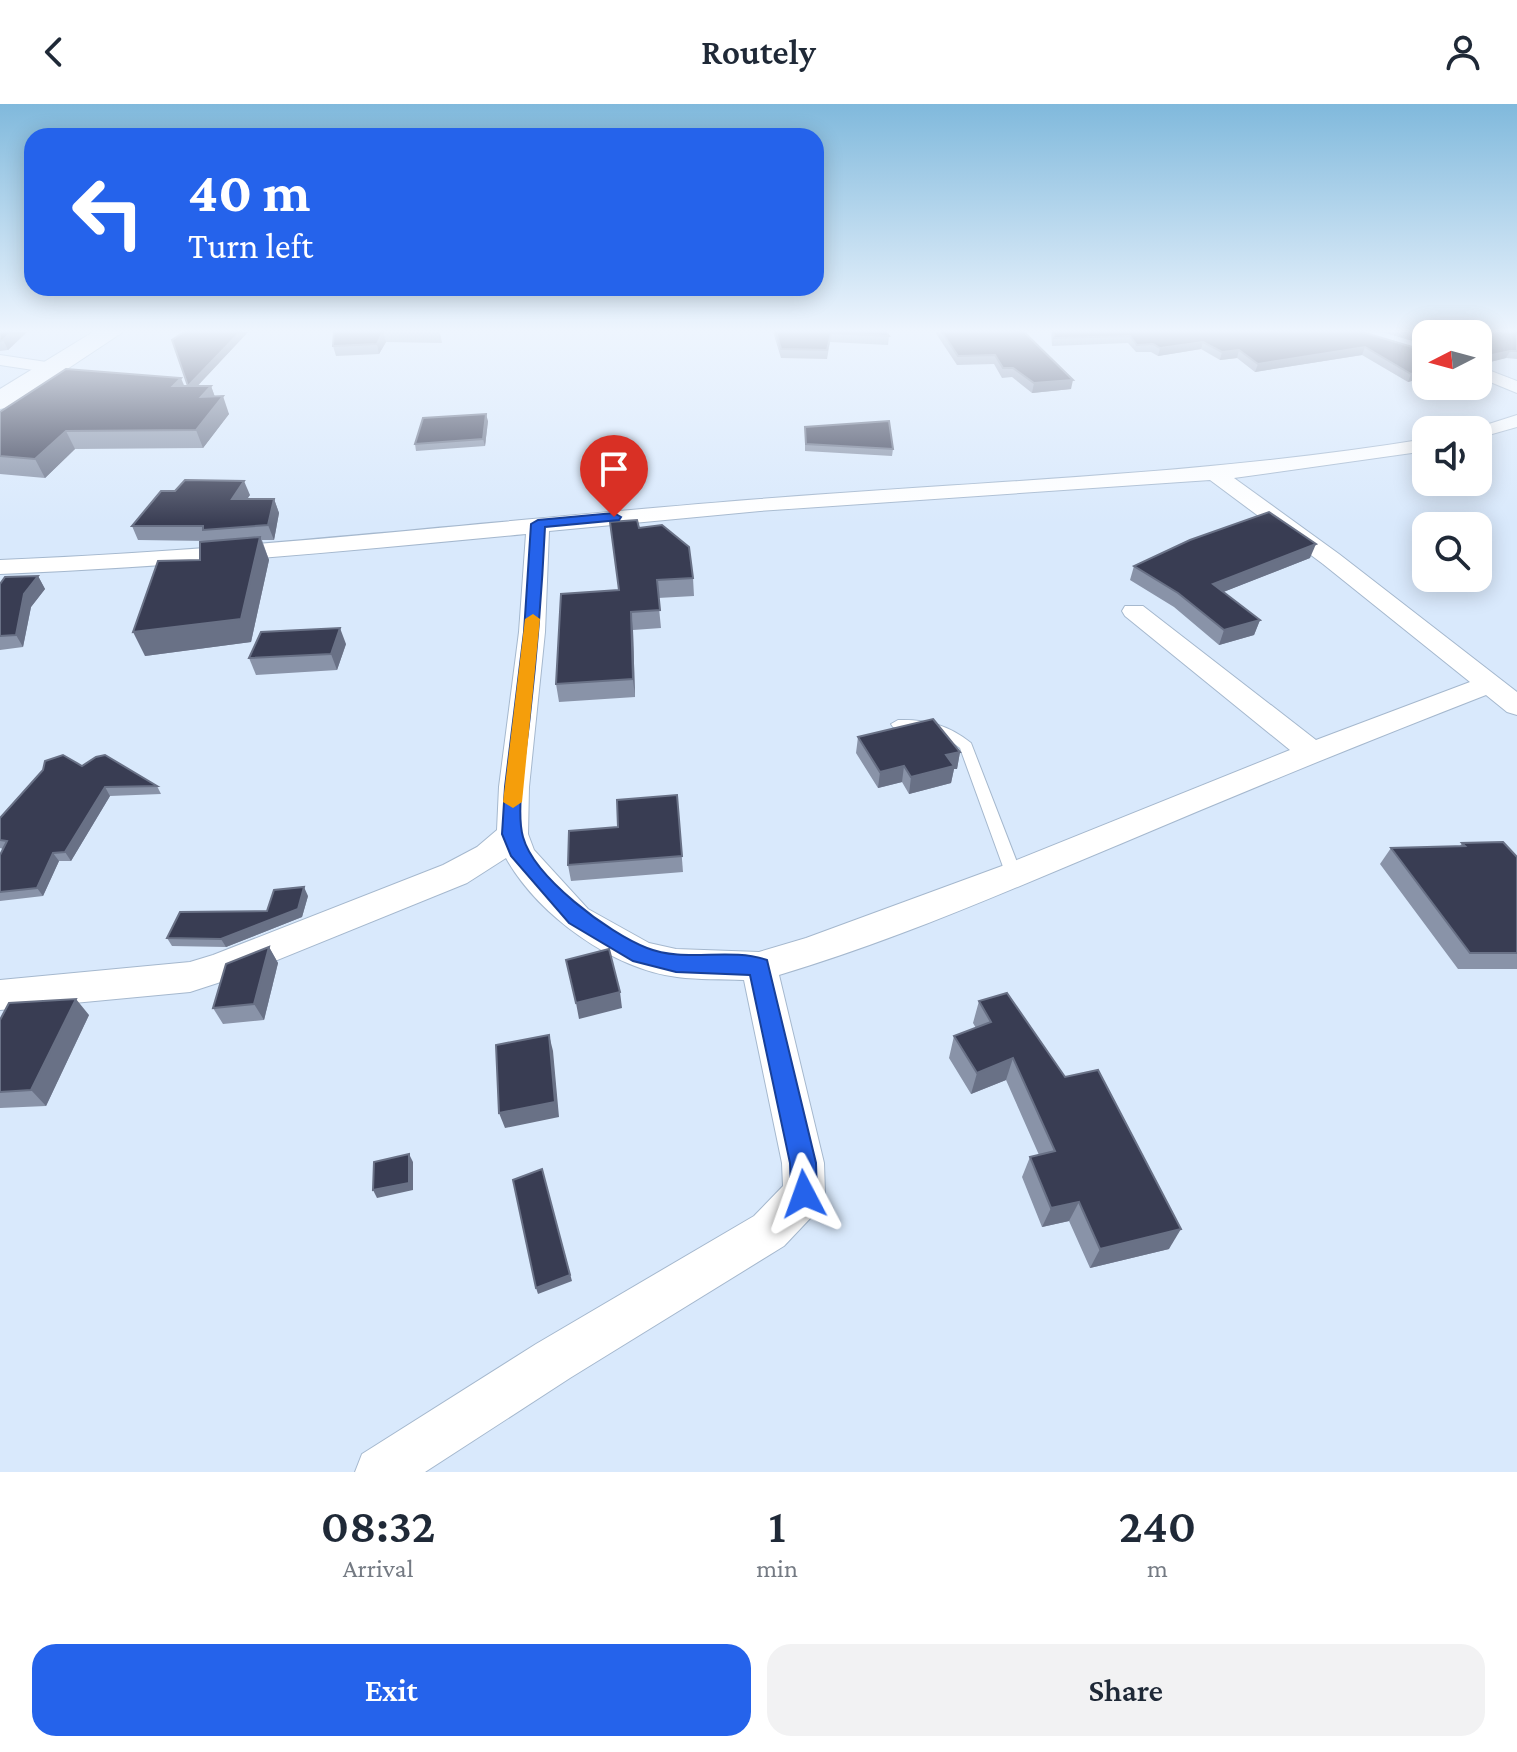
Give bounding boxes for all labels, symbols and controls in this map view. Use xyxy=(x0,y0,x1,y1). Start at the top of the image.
icon: back xyxy=(32,30,76,74)
icon: person xyxy=(1441,30,1485,74)
text: Routely xyxy=(701,32,816,72)
icon: left xyxy=(56,160,160,264)
text: 40 m xyxy=(188,161,310,223)
text: Turn left xyxy=(188,226,313,266)
north arrow xyxy=(1412,320,1492,400)
map controls xyxy=(1412,320,1492,592)
button: sound xyxy=(1412,416,1492,496)
pin xyxy=(580,435,648,517)
icon: arrive xyxy=(592,447,636,491)
button: search xyxy=(1412,512,1492,592)
position arrow xyxy=(762,1152,846,1236)
text: 08:32 xyxy=(321,1499,435,1552)
text: 1 xyxy=(768,1499,786,1552)
text: 240 xyxy=(1119,1499,1196,1552)
text: Arrival xyxy=(343,1554,413,1583)
text: min xyxy=(756,1554,798,1583)
text: m xyxy=(1147,1554,1168,1583)
button: Exit xyxy=(32,1644,751,1736)
button: Share xyxy=(767,1644,1485,1736)

